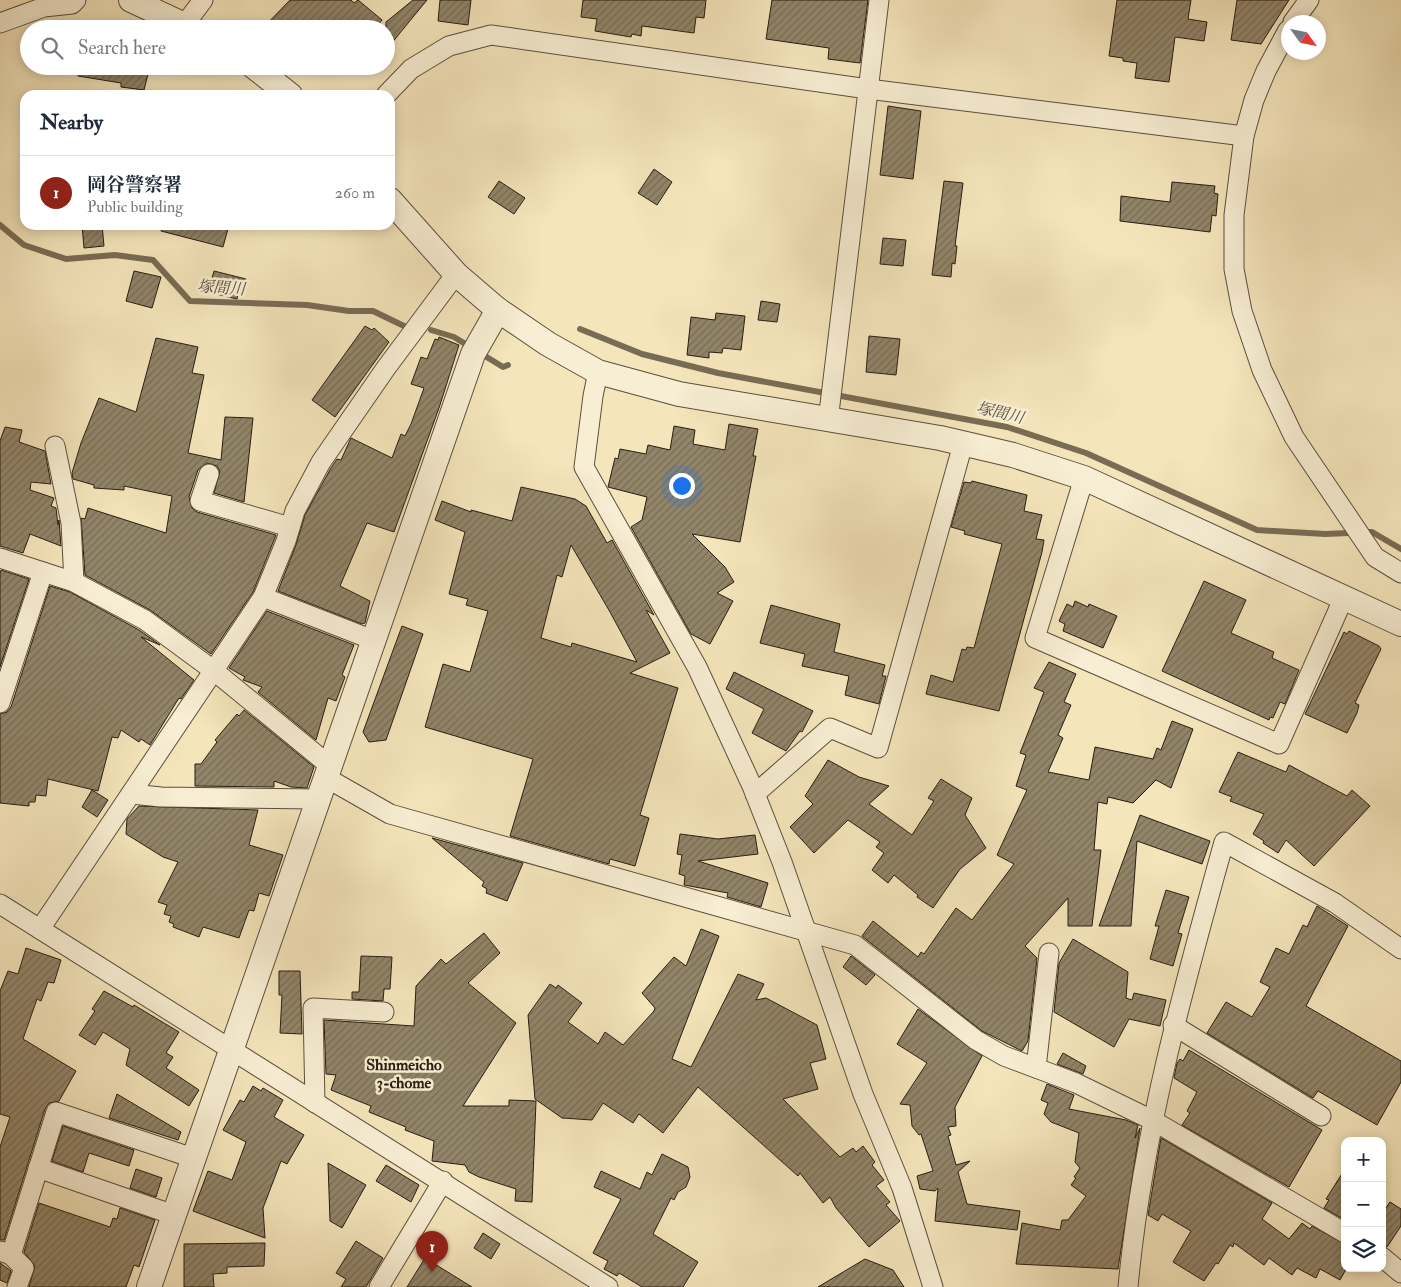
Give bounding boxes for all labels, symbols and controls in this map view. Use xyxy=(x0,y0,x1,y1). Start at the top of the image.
north arrow xyxy=(1281,15,1326,60)
search box xyxy=(20,20,395,75)
icon: search xyxy=(38,34,66,62)
text: Search here xyxy=(78,36,166,60)
text: Nearby xyxy=(40,109,103,136)
text: 岡谷警察署 xyxy=(87,173,182,197)
text: 1 xyxy=(53,183,59,203)
text: 260 m xyxy=(335,183,375,203)
text: Public building xyxy=(87,197,183,217)
water label: 塚間川 xyxy=(196,276,248,300)
water label: 塚間川 xyxy=(974,398,1028,429)
your location xyxy=(669,473,695,499)
district label: Shinmeicho 3-chome xyxy=(366,1055,442,1093)
map controls xyxy=(1341,1137,1386,1272)
button: + xyxy=(1341,1137,1386,1182)
button: − xyxy=(1341,1182,1386,1227)
button: layers xyxy=(1341,1227,1386,1272)
pin: 1 xyxy=(416,1231,448,1272)

